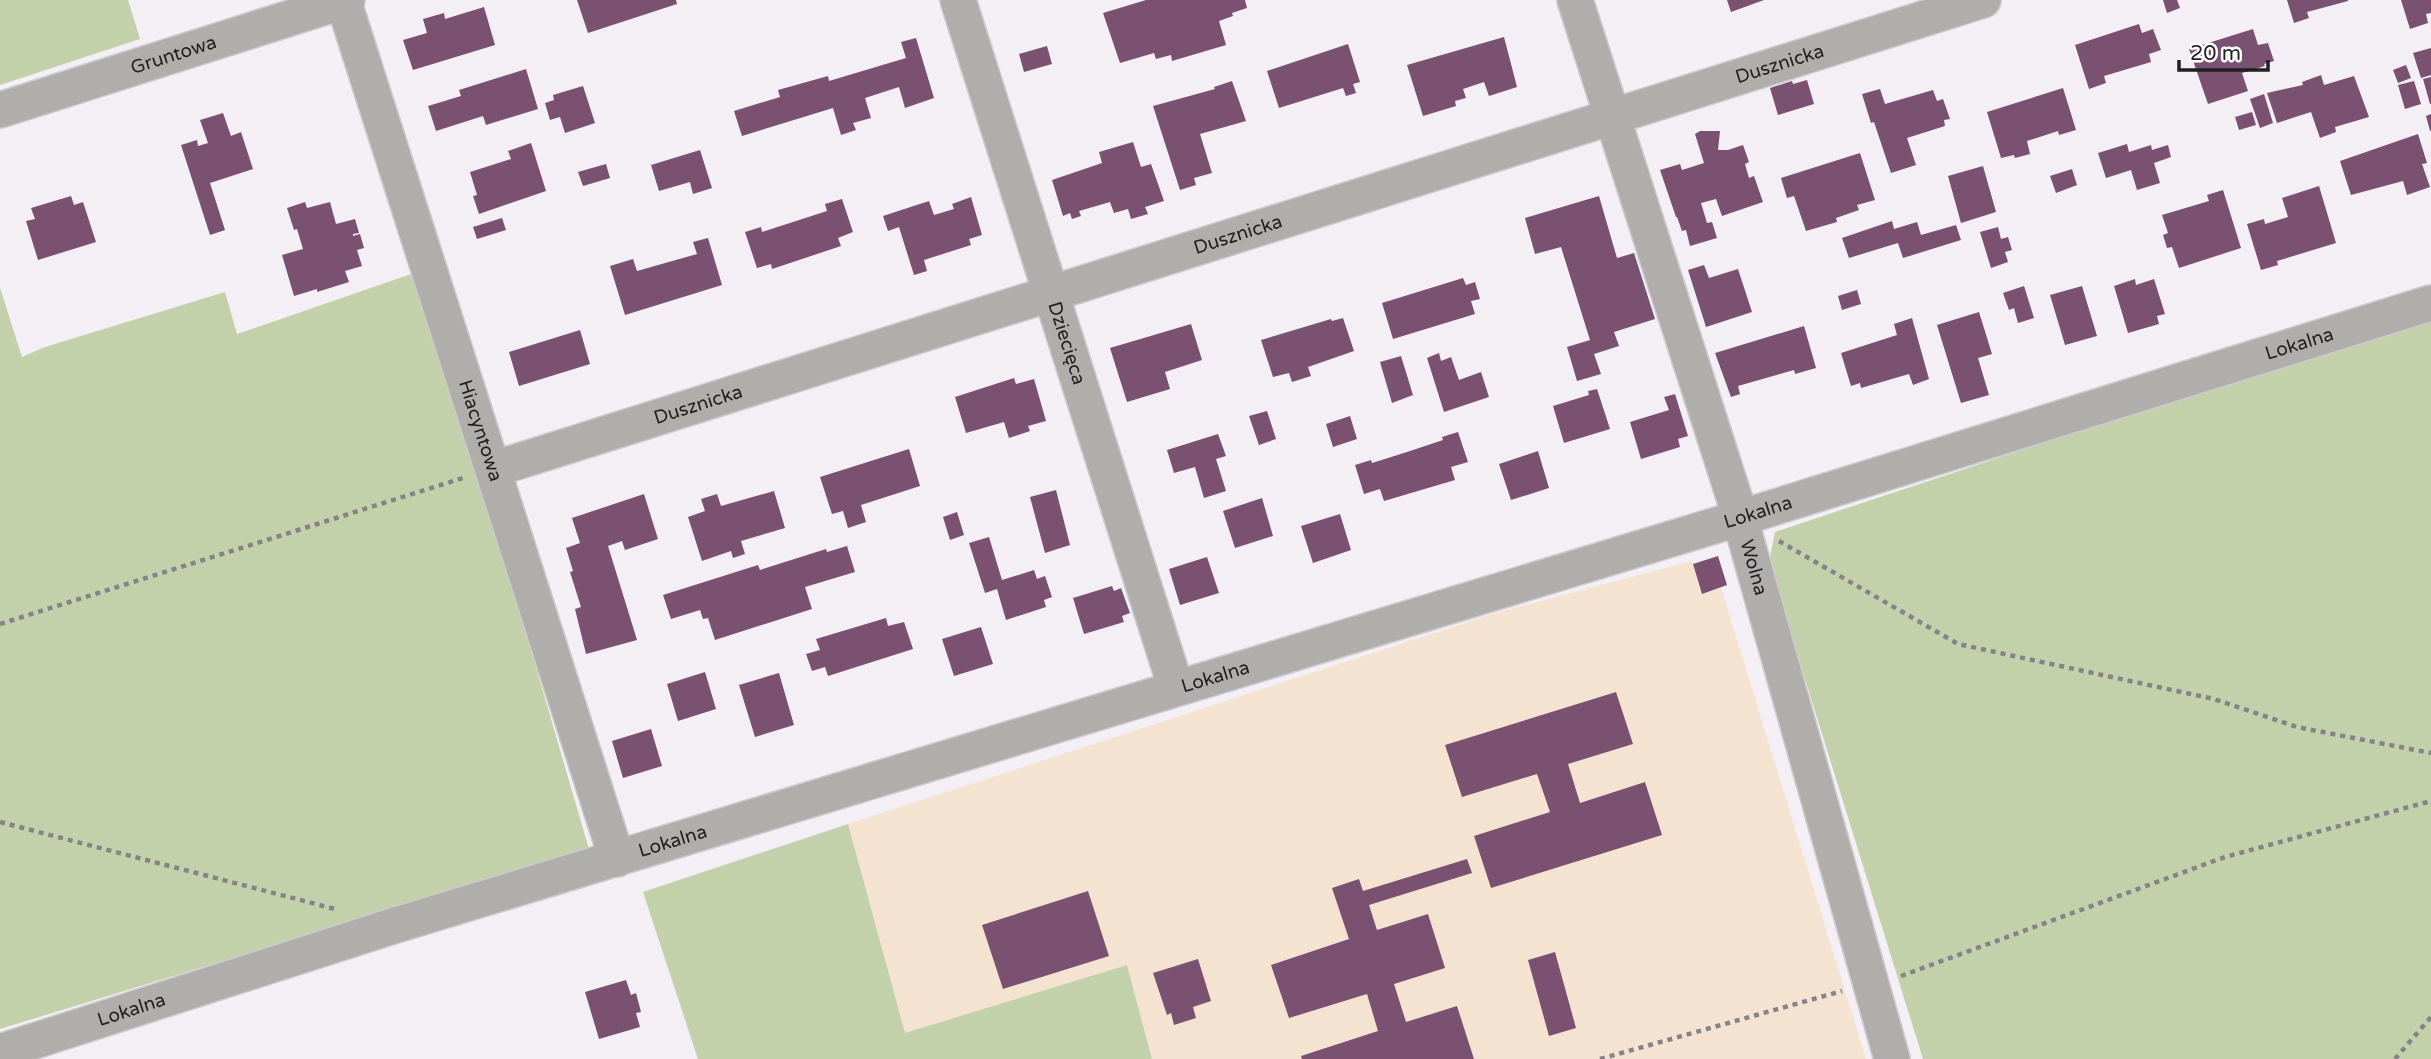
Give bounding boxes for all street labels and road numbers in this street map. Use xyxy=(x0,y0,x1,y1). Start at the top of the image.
street label: Gruntowa xyxy=(128,31,219,79)
street label: Dusznicka xyxy=(1733,40,1827,88)
street label: Dusznicka xyxy=(1191,210,1285,259)
street label: Dziecięca xyxy=(1043,299,1090,387)
street label: Lokalna xyxy=(2263,323,2336,365)
street label: Hiacyntowa xyxy=(454,377,507,484)
street label: Dusznicka xyxy=(651,380,745,429)
street label: Lokalna xyxy=(1721,491,1795,533)
street label: Wolna xyxy=(1736,537,1772,598)
street label: Lokalna xyxy=(1179,656,1252,698)
street label: Lokalna xyxy=(636,820,710,862)
street label: Lokalna xyxy=(95,989,168,1031)

